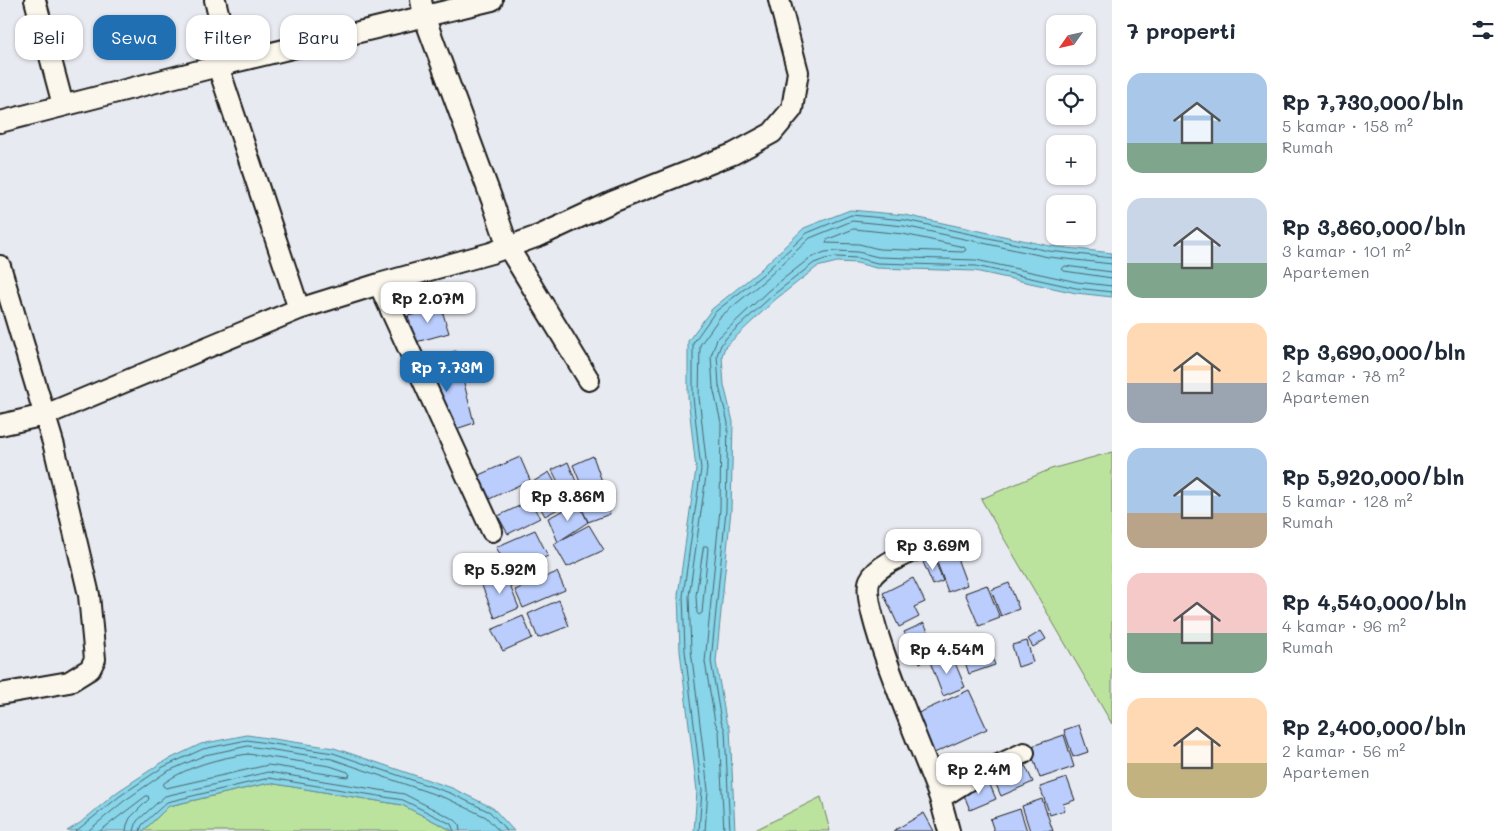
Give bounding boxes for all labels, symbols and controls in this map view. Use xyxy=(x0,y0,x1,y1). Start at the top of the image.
chip: Beli xyxy=(15,15,83,60)
chip: Sewa xyxy=(93,15,176,60)
chip: Filter xyxy=(186,15,270,60)
chip: Baru xyxy=(280,15,357,60)
north arrow xyxy=(1046,15,1096,65)
map controls xyxy=(1046,15,1096,245)
icon: filters xyxy=(1469,16,1497,44)
text: 7 properti xyxy=(1127,17,1236,44)
button: locate xyxy=(1046,75,1096,125)
text: Rp 7,730,000/bln xyxy=(1282,88,1464,115)
icon: home xyxy=(1167,93,1227,153)
text: 5 kamar · 158 m² xyxy=(1282,115,1413,136)
button: + xyxy=(1046,135,1096,185)
text: Rumah xyxy=(1282,136,1333,157)
button: − xyxy=(1046,195,1096,245)
text: Rp 3,860,000/bln xyxy=(1282,213,1466,240)
icon: home xyxy=(1167,218,1227,278)
text: 3 kamar · 101 m² xyxy=(1282,240,1411,261)
text: Apartemen xyxy=(1282,261,1369,282)
pin: Rp 2.07M xyxy=(376,282,480,324)
text: Rp 2.07M xyxy=(392,287,464,308)
text: Rp 3,690,000/bln xyxy=(1282,338,1466,365)
icon: home xyxy=(1167,343,1227,403)
pin: Rp 7.73M xyxy=(395,350,499,393)
text: Rp 7.73M xyxy=(411,356,483,377)
text: 2 kamar · 78 m² xyxy=(1282,365,1405,386)
text: Apartemen xyxy=(1282,386,1369,407)
text: Rp 5,920,000/bln xyxy=(1282,463,1464,490)
icon: home xyxy=(1167,468,1227,528)
pin: Rp 3.86M xyxy=(516,480,620,522)
text: Rp 3.86M xyxy=(531,485,605,506)
text: 5 kamar · 128 m² xyxy=(1282,490,1413,511)
text: Rumah xyxy=(1282,511,1333,532)
pin: Rp 3.69M xyxy=(881,528,985,571)
text: Rp 3.69M xyxy=(896,534,970,555)
pin: Rp 5.92M xyxy=(448,552,552,595)
text: Rp 5.92M xyxy=(464,558,536,579)
text: Rp 4,540,000/bln xyxy=(1282,588,1466,615)
icon: home xyxy=(1167,593,1227,653)
text: 4 kamar · 96 m² xyxy=(1282,615,1406,636)
pin: Rp 4.54M xyxy=(895,632,999,675)
text: Rumah xyxy=(1282,636,1333,657)
text: Rp 4.54M xyxy=(910,638,984,659)
text: Rp 2,400,000/bln xyxy=(1282,713,1466,740)
icon: home xyxy=(1167,718,1227,778)
text: 2 kamar · 56 m² xyxy=(1282,740,1405,761)
pin: Rp 2.4M xyxy=(933,752,1025,795)
text: Rp 2.4M xyxy=(947,758,1011,779)
text: Apartemen xyxy=(1282,761,1369,782)

